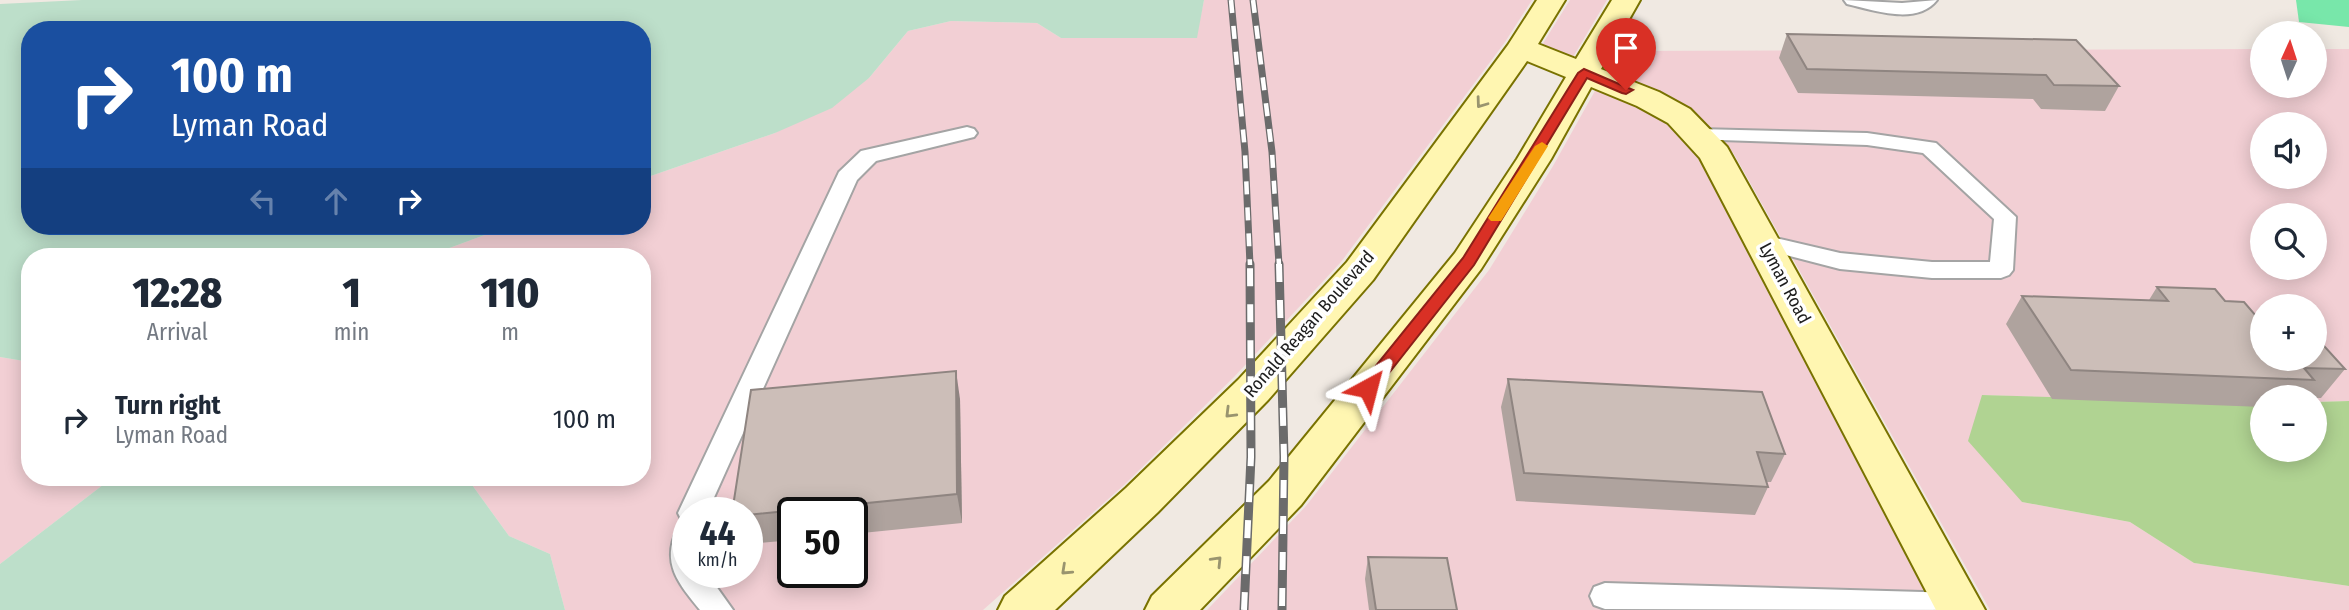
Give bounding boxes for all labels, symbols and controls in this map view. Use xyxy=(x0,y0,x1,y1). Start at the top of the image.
pin xyxy=(1596,18,1656,90)
north arrow xyxy=(2250,21,2328,98)
map controls xyxy=(2250,21,2327,462)
icon: arrive xyxy=(1607,29,1645,67)
text: 100 m xyxy=(171,46,293,105)
icon: right xyxy=(56,49,147,140)
one-way arrow xyxy=(1477,95,1489,108)
text: Lyman Road xyxy=(171,106,328,144)
button: sound xyxy=(2250,112,2327,189)
icon: left xyxy=(244,182,282,220)
icon: ahead xyxy=(317,182,355,220)
icon: right xyxy=(390,182,428,220)
button: search xyxy=(2250,203,2327,280)
street label: Lyman Road xyxy=(1755,239,1815,327)
street label: Ronald Reagan Boulevard xyxy=(1239,246,1379,402)
text: 12:28 xyxy=(132,268,222,318)
text: 1 xyxy=(342,268,361,318)
text: 110 xyxy=(481,268,540,318)
button: + xyxy=(2250,294,2327,371)
text: Arrival xyxy=(147,318,208,346)
text: min xyxy=(334,318,369,346)
text: m xyxy=(501,318,519,346)
position arrow xyxy=(1331,351,1405,425)
button: − xyxy=(2250,385,2327,462)
text: Turn right xyxy=(115,390,221,421)
icon: right xyxy=(56,401,94,439)
text: 100 m xyxy=(553,404,616,435)
one-way arrow xyxy=(1225,404,1238,417)
text: Lyman Road xyxy=(115,421,228,449)
speed limit sign: 50 xyxy=(777,497,868,588)
text: 44 xyxy=(700,512,735,554)
text: km/h xyxy=(697,549,738,571)
one-way arrow xyxy=(1209,557,1222,570)
one-way arrow xyxy=(1061,562,1074,575)

